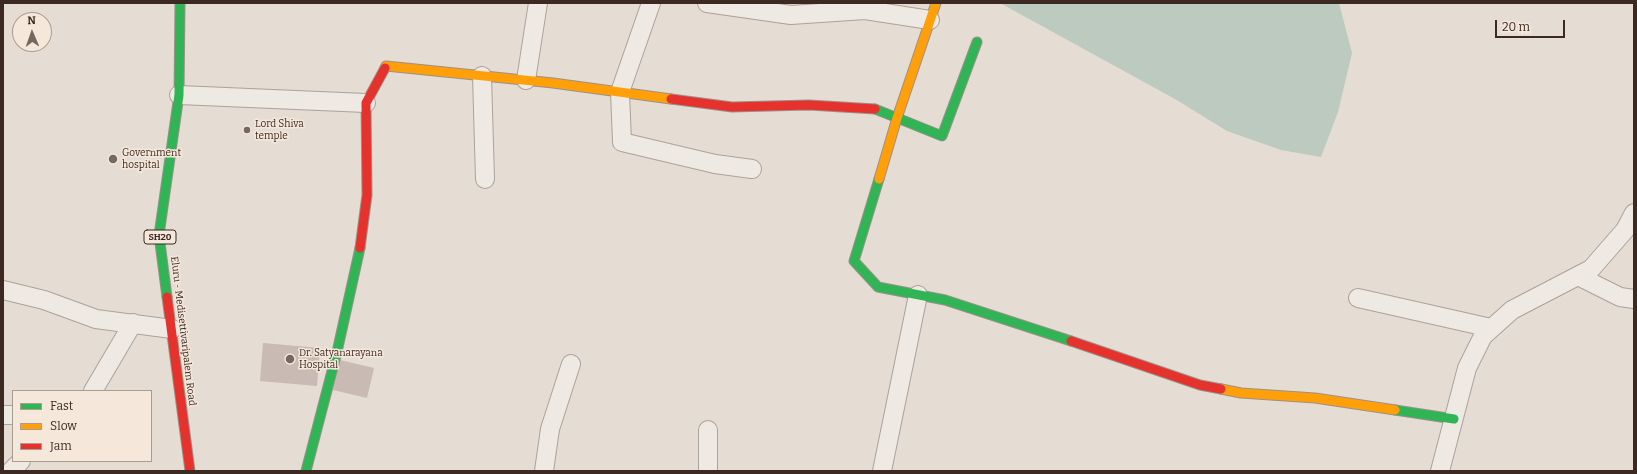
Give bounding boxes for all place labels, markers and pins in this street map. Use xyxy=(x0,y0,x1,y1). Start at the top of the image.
place label: Lord Shiva temple xyxy=(255,118,304,142)
marker: Lord Shiva temple xyxy=(242,125,252,135)
place label: Government hospital xyxy=(122,147,181,170)
marker: Government hospital xyxy=(107,153,119,165)
place label: Dr. Satyanarayana Hospital xyxy=(299,347,383,370)
marker: Dr. Satyanarayana Hospital xyxy=(284,353,296,365)

